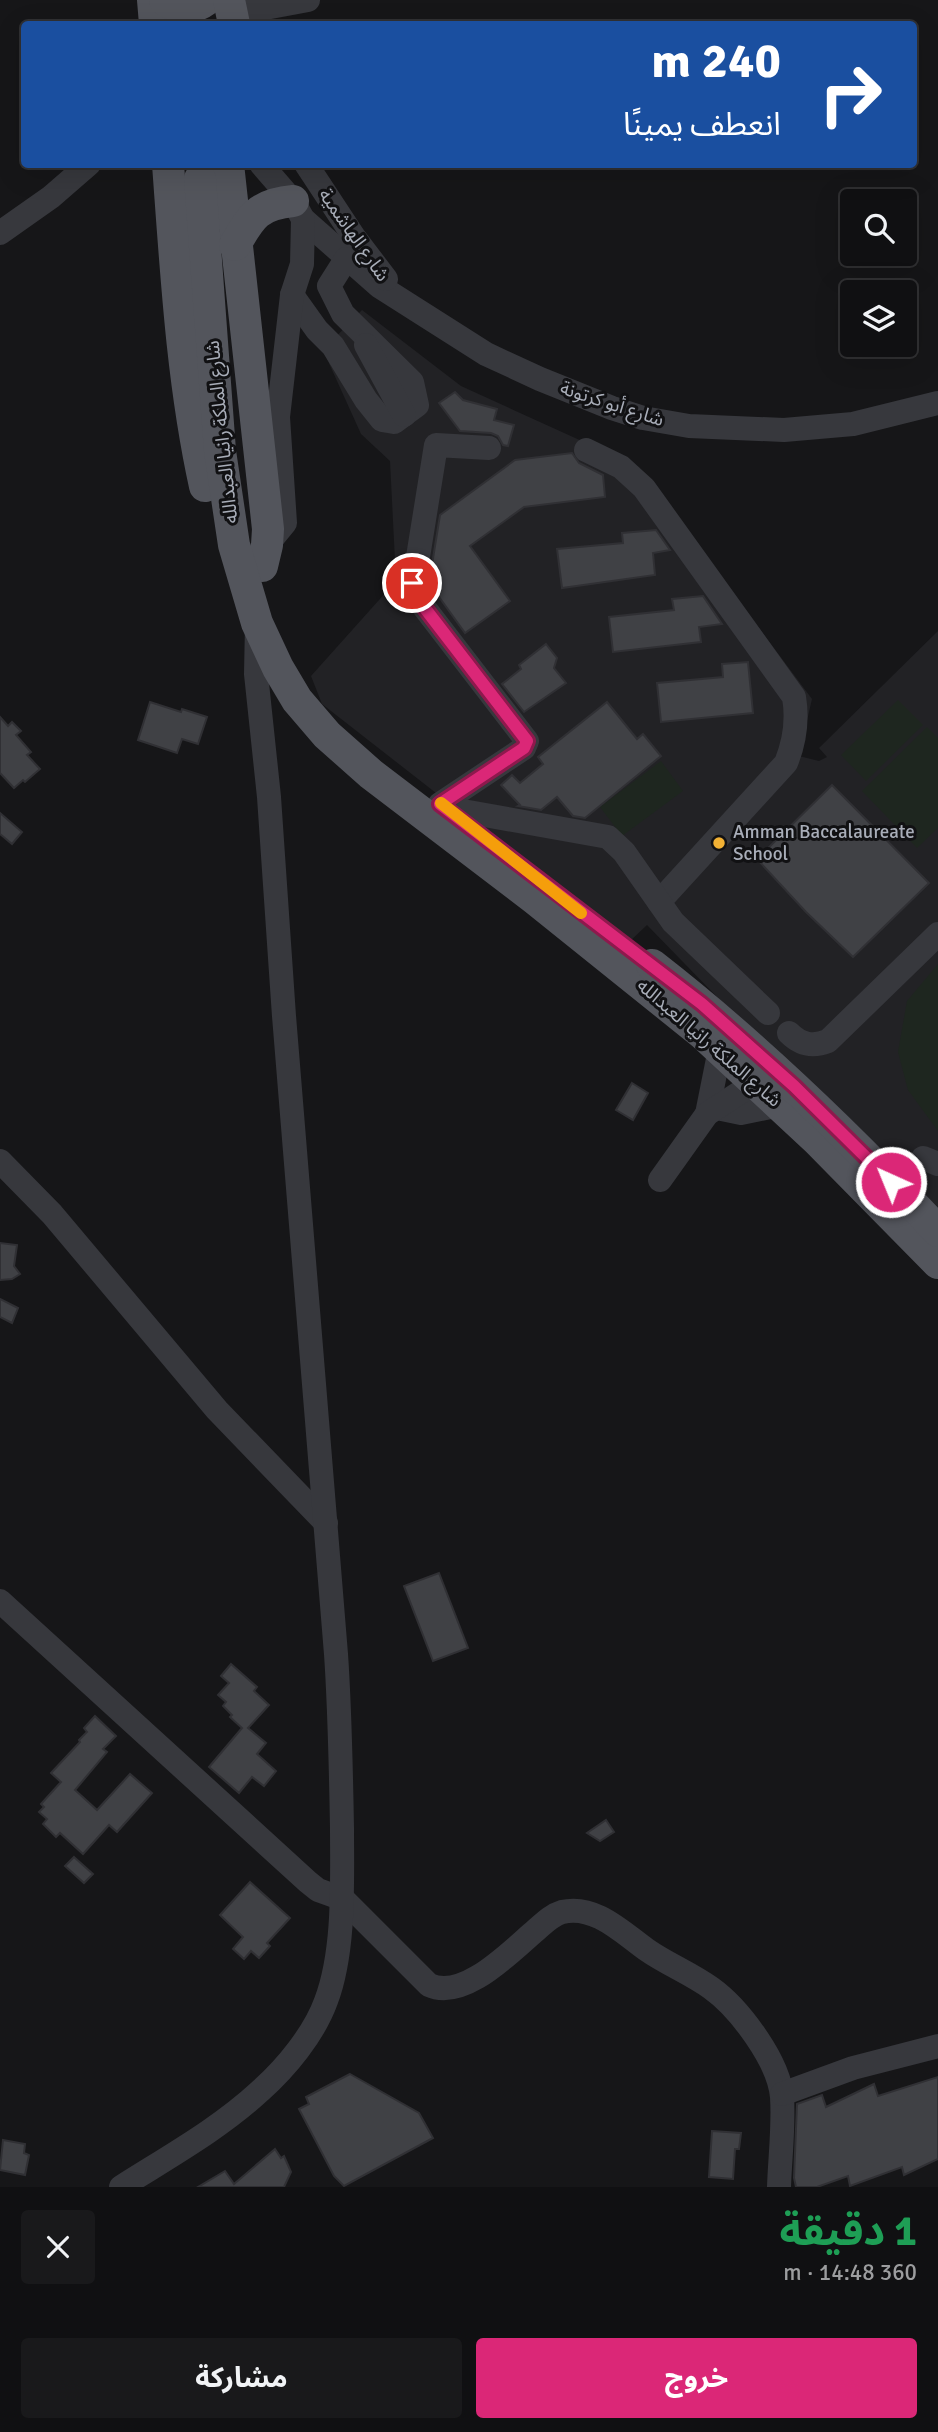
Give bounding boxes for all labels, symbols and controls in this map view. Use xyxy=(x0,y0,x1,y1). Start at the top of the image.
text: 240 m xyxy=(651,31,781,91)
icon: right xyxy=(805,49,896,140)
text: انعطف يمينًا xyxy=(623,105,781,144)
street label: شارع الهاشمية xyxy=(312,184,395,287)
map controls xyxy=(840,189,917,357)
button: search xyxy=(840,189,917,266)
button: layers xyxy=(840,280,917,357)
street label: شارع الملكة رانيا العبدالله xyxy=(200,339,245,525)
street label: شارع أبو كرتونة xyxy=(557,376,667,433)
pin xyxy=(382,553,442,613)
icon: arrive xyxy=(393,564,431,602)
place label: Amman Baccalaureate School xyxy=(733,820,915,866)
marker: Amman Baccalaureate School xyxy=(711,835,727,851)
street label: شارع الملكة رانيا العبدالله xyxy=(631,974,786,1113)
position arrow xyxy=(854,1145,928,1219)
text: 1 دقيقة xyxy=(779,2206,917,2257)
button: close xyxy=(21,2210,95,2284)
text: 360 m · 14:48 xyxy=(783,2258,917,2287)
button: مشاركة xyxy=(21,2338,462,2418)
button: خروج xyxy=(476,2338,917,2418)

